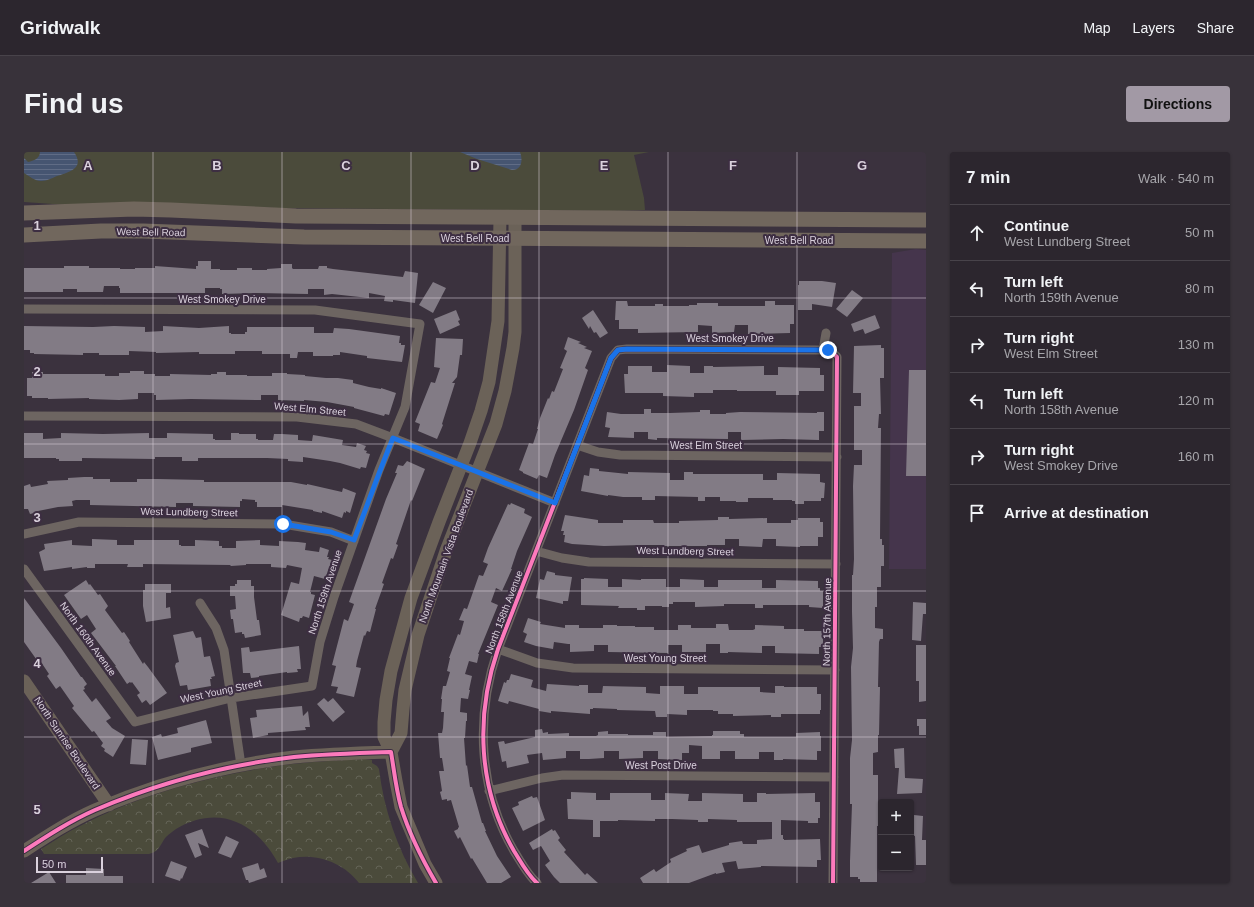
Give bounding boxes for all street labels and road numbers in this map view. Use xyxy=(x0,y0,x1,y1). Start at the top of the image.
street label: West Bell Road xyxy=(117,226,185,238)
street label: West Bell Road xyxy=(441,233,509,244)
street label: West Bell Road xyxy=(765,235,833,246)
street label: West Smokey Drive xyxy=(178,294,266,305)
street label: West Smokey Drive xyxy=(686,333,774,344)
street label: West Elm Street xyxy=(274,400,347,418)
street label: West Elm Street xyxy=(670,440,742,451)
street label: North Mountain Vista Boulevard xyxy=(417,488,475,624)
street label: West Lundberg Street xyxy=(140,506,238,518)
street label: West Lundberg Street xyxy=(636,545,734,557)
street label: North 159th Avenue xyxy=(306,548,344,636)
street label: North 158th Avenue xyxy=(483,568,525,655)
street label: North 157th Avenue xyxy=(821,577,833,666)
street label: North 160th Avenue xyxy=(58,600,119,678)
street label: West Young Street xyxy=(624,653,707,664)
street label: West Young Street xyxy=(179,677,263,705)
street label: North Sunrise Boulevard xyxy=(32,695,102,791)
street label: West Post Drive xyxy=(625,760,697,771)

